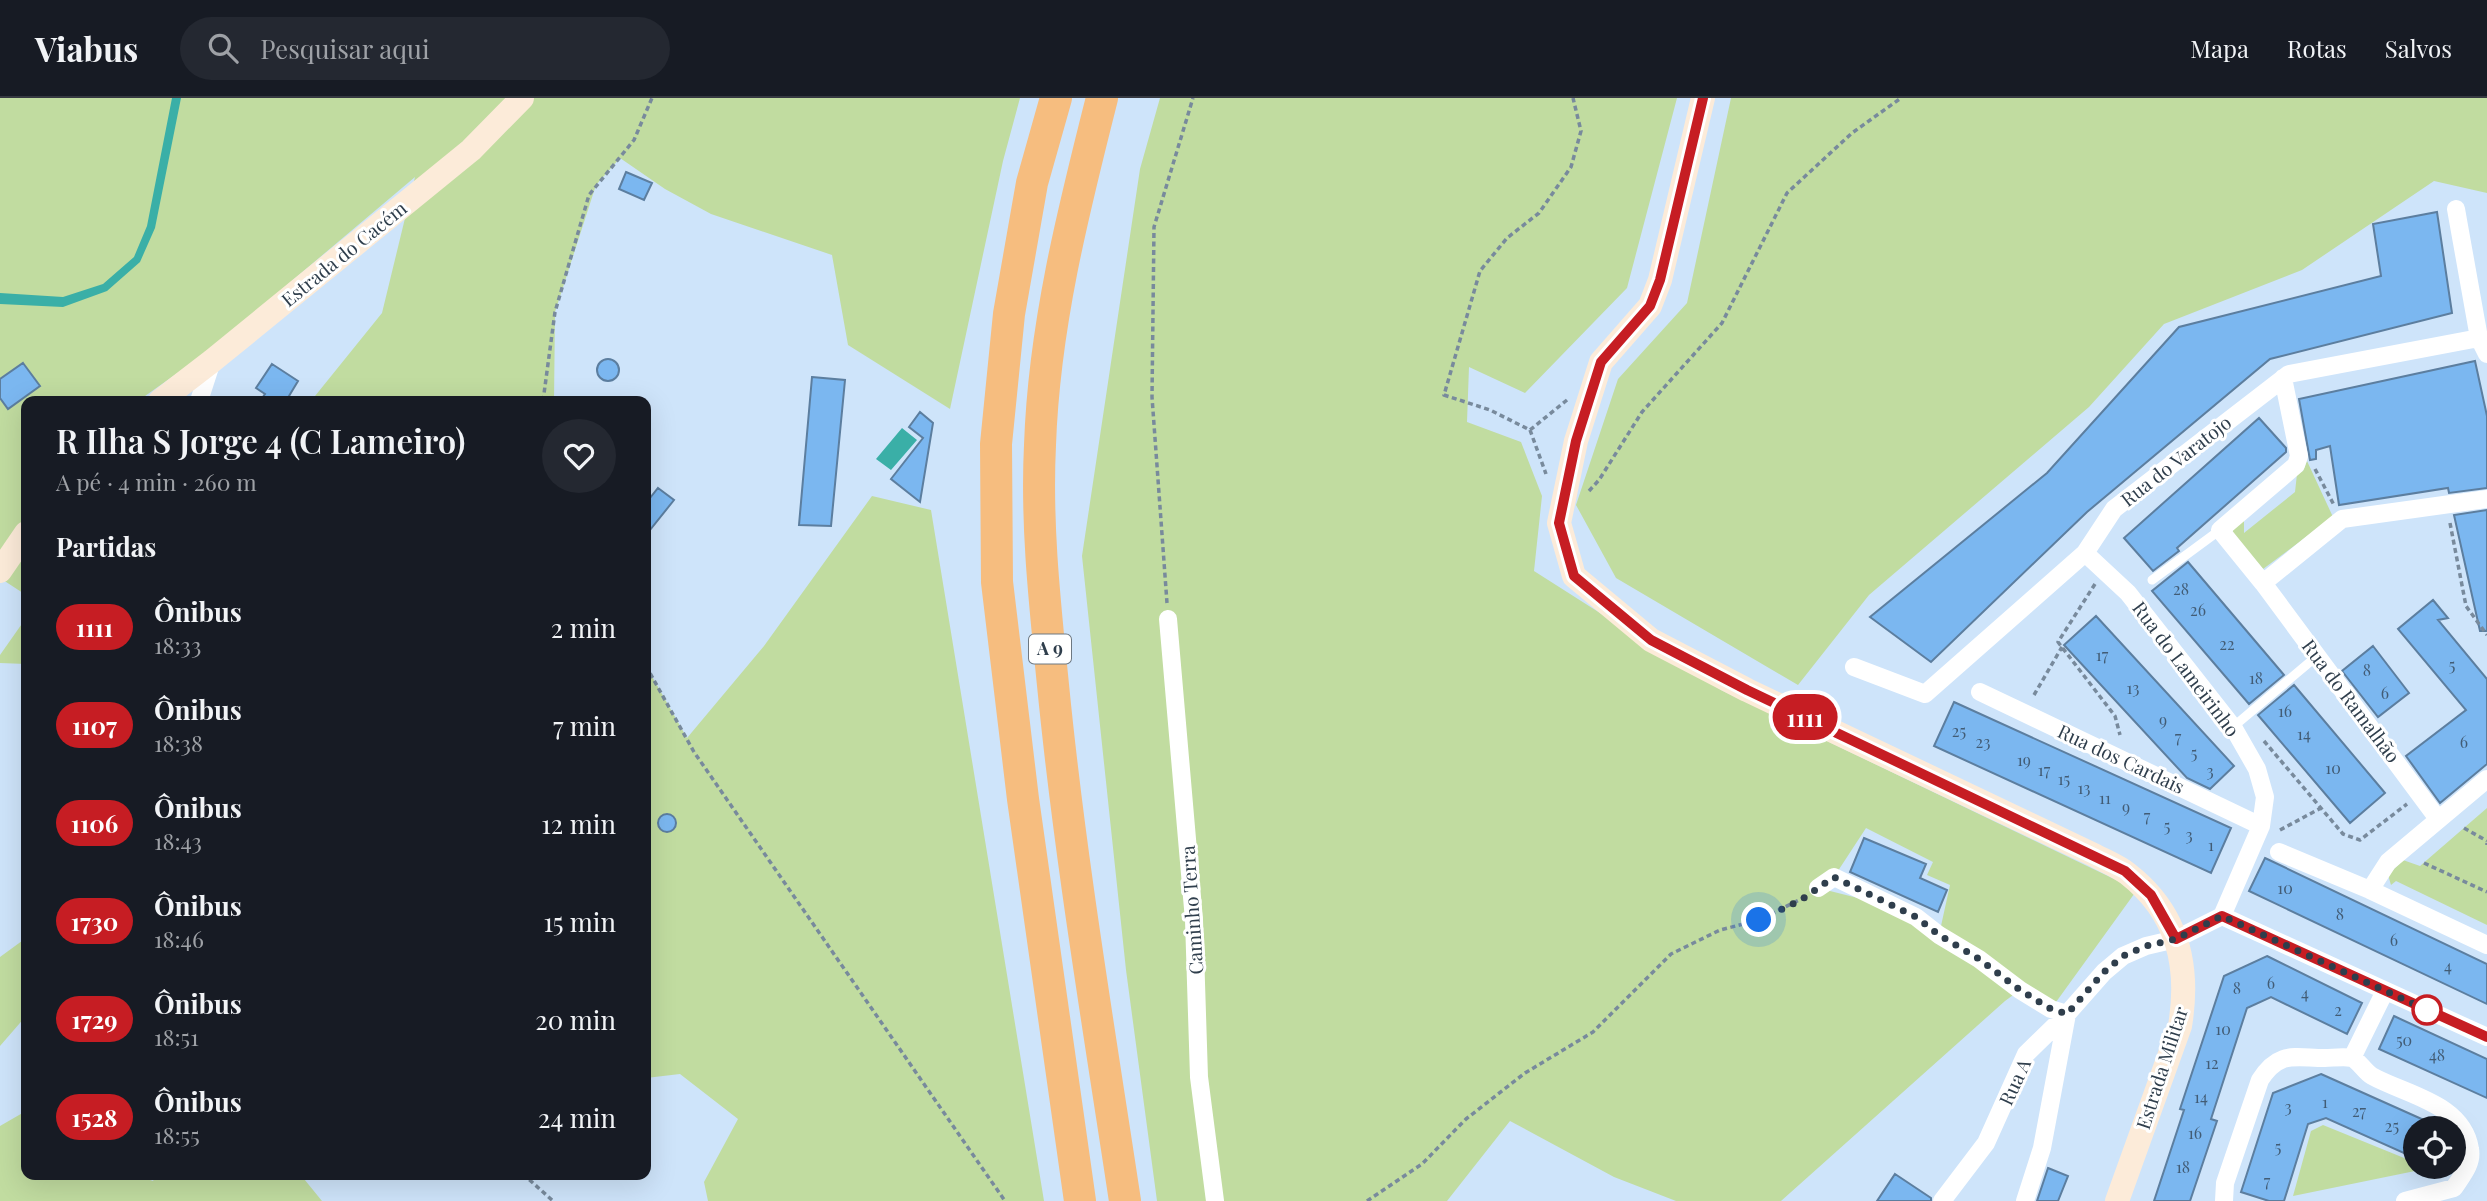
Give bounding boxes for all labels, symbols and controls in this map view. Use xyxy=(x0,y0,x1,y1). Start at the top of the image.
search box xyxy=(180,17,670,80)
text: Viabus xyxy=(35,26,138,70)
icon: search xyxy=(204,29,242,67)
text: Pesquisar aqui xyxy=(260,31,430,66)
text: Mapa xyxy=(2190,32,2249,64)
text: Rotas xyxy=(2287,32,2347,64)
text: Salvos xyxy=(2385,32,2452,64)
street label: Estrada do Cacém xyxy=(275,195,412,312)
street label: Rua do Varatojo xyxy=(2115,409,2236,512)
text: R Ilha S Jorge 4 (C Lameiro) xyxy=(56,418,466,462)
button: heart xyxy=(542,419,616,493)
text: A pé · 4 min · 260 m xyxy=(56,466,257,497)
text: Partidas xyxy=(56,529,156,564)
house number: 28 xyxy=(2173,578,2189,599)
text: Ônibus xyxy=(154,594,242,629)
street label: Rua do Lameirinho xyxy=(2127,595,2246,741)
house number: 26 xyxy=(2190,599,2206,620)
text: 2 min xyxy=(551,610,616,645)
text: 1111 xyxy=(76,611,113,643)
text: 18:33 xyxy=(154,629,201,660)
house number: 22 xyxy=(2219,633,2235,654)
street label: Rua do Ramalhão xyxy=(2297,633,2407,767)
road number: A 9 xyxy=(1029,634,1071,664)
house number: 17 xyxy=(2096,644,2109,665)
house number: 5 xyxy=(2449,654,2455,675)
house number: 8 xyxy=(2363,659,2371,680)
house number: 18 xyxy=(2249,667,2263,688)
house number: 13 xyxy=(2127,677,2139,698)
house number: 6 xyxy=(2381,682,2389,703)
text: Ônibus xyxy=(154,692,242,727)
line badge: 1111 xyxy=(1756,694,1854,740)
house number: 16 xyxy=(2278,700,2292,721)
text: 1111 xyxy=(1787,701,1823,733)
text: 7 min xyxy=(553,708,616,743)
text: 1107 xyxy=(72,709,117,741)
house number: 9 xyxy=(2159,709,2167,730)
street label: Rua dos Cardais xyxy=(2054,717,2189,799)
house number: 25 xyxy=(1952,720,1966,741)
house number: 14 xyxy=(2297,723,2311,744)
house number: 7 xyxy=(2175,726,2182,747)
text: 18:38 xyxy=(154,727,203,758)
house number: 23 xyxy=(1976,731,1990,752)
house number: 6 xyxy=(2460,731,2468,752)
house number: 5 xyxy=(2191,742,2197,763)
house number: 19 xyxy=(2017,749,2031,770)
house number: 10 xyxy=(2325,757,2341,778)
house number: 17 xyxy=(2038,759,2051,780)
house number: 3 xyxy=(2206,760,2214,781)
house number: 15 xyxy=(2058,768,2070,789)
house number: 13 xyxy=(2078,777,2090,798)
house number: 11 xyxy=(2099,787,2111,808)
text: Ônibus xyxy=(154,790,242,825)
house number: 9 xyxy=(2122,796,2130,817)
house number: 7 xyxy=(2144,805,2151,826)
text: 12 min xyxy=(541,806,616,841)
text: 1106 xyxy=(71,807,118,839)
house number: 5 xyxy=(2164,815,2170,836)
house number: 3 xyxy=(2185,824,2193,845)
text: 18:43 xyxy=(154,825,202,856)
house number: 1 xyxy=(2208,834,2214,855)
street label: Caminho Terra xyxy=(1173,844,1208,975)
house number: 10 xyxy=(2277,877,2293,898)
text: Ônibus xyxy=(154,888,242,923)
your location xyxy=(1741,902,1776,937)
house number: 8 xyxy=(2336,903,2344,924)
text: 15 min xyxy=(544,904,616,939)
text: 1730 xyxy=(71,905,118,937)
text: 18:46 xyxy=(154,923,204,954)
house number: 6 xyxy=(2390,929,2398,950)
house number: 4 xyxy=(2444,955,2452,976)
house number: 6 xyxy=(2267,972,2275,993)
house number: 8 xyxy=(2233,977,2241,998)
house number: 4 xyxy=(2301,982,2309,1003)
text: Ônibus xyxy=(154,986,242,1021)
unlabelled marker xyxy=(2412,995,2442,1025)
house number: 2 xyxy=(2334,999,2342,1020)
text: 20 min xyxy=(535,1002,616,1037)
text: 1729 xyxy=(72,1003,117,1035)
street label: Estrada Militar xyxy=(2129,1003,2193,1132)
house number: 10 xyxy=(2215,1018,2231,1039)
text: 18:51 xyxy=(154,1021,199,1052)
house number: 50 xyxy=(2396,1029,2412,1050)
house number: 48 xyxy=(2429,1044,2445,1065)
house number: 12 xyxy=(2205,1052,2219,1073)
street label: Rua A xyxy=(1992,1053,2037,1109)
text: Ônibus xyxy=(154,1084,242,1119)
house number: 14 xyxy=(2194,1086,2208,1107)
house number: 1 xyxy=(2322,1091,2328,1112)
house number: 3 xyxy=(2284,1096,2292,1117)
text: 24 min xyxy=(538,1100,616,1135)
house number: 27 xyxy=(2352,1100,2367,1121)
text: 1528 xyxy=(72,1101,117,1133)
house number: 25 xyxy=(2385,1115,2399,1136)
map controls xyxy=(2403,1116,2466,1179)
button: locate xyxy=(2403,1116,2466,1179)
text: 18:55 xyxy=(154,1119,200,1150)
house number: 16 xyxy=(2188,1122,2202,1143)
house number: 5 xyxy=(2275,1136,2281,1157)
house number: 18 xyxy=(2176,1156,2190,1177)
house number: 7 xyxy=(2264,1170,2271,1191)

